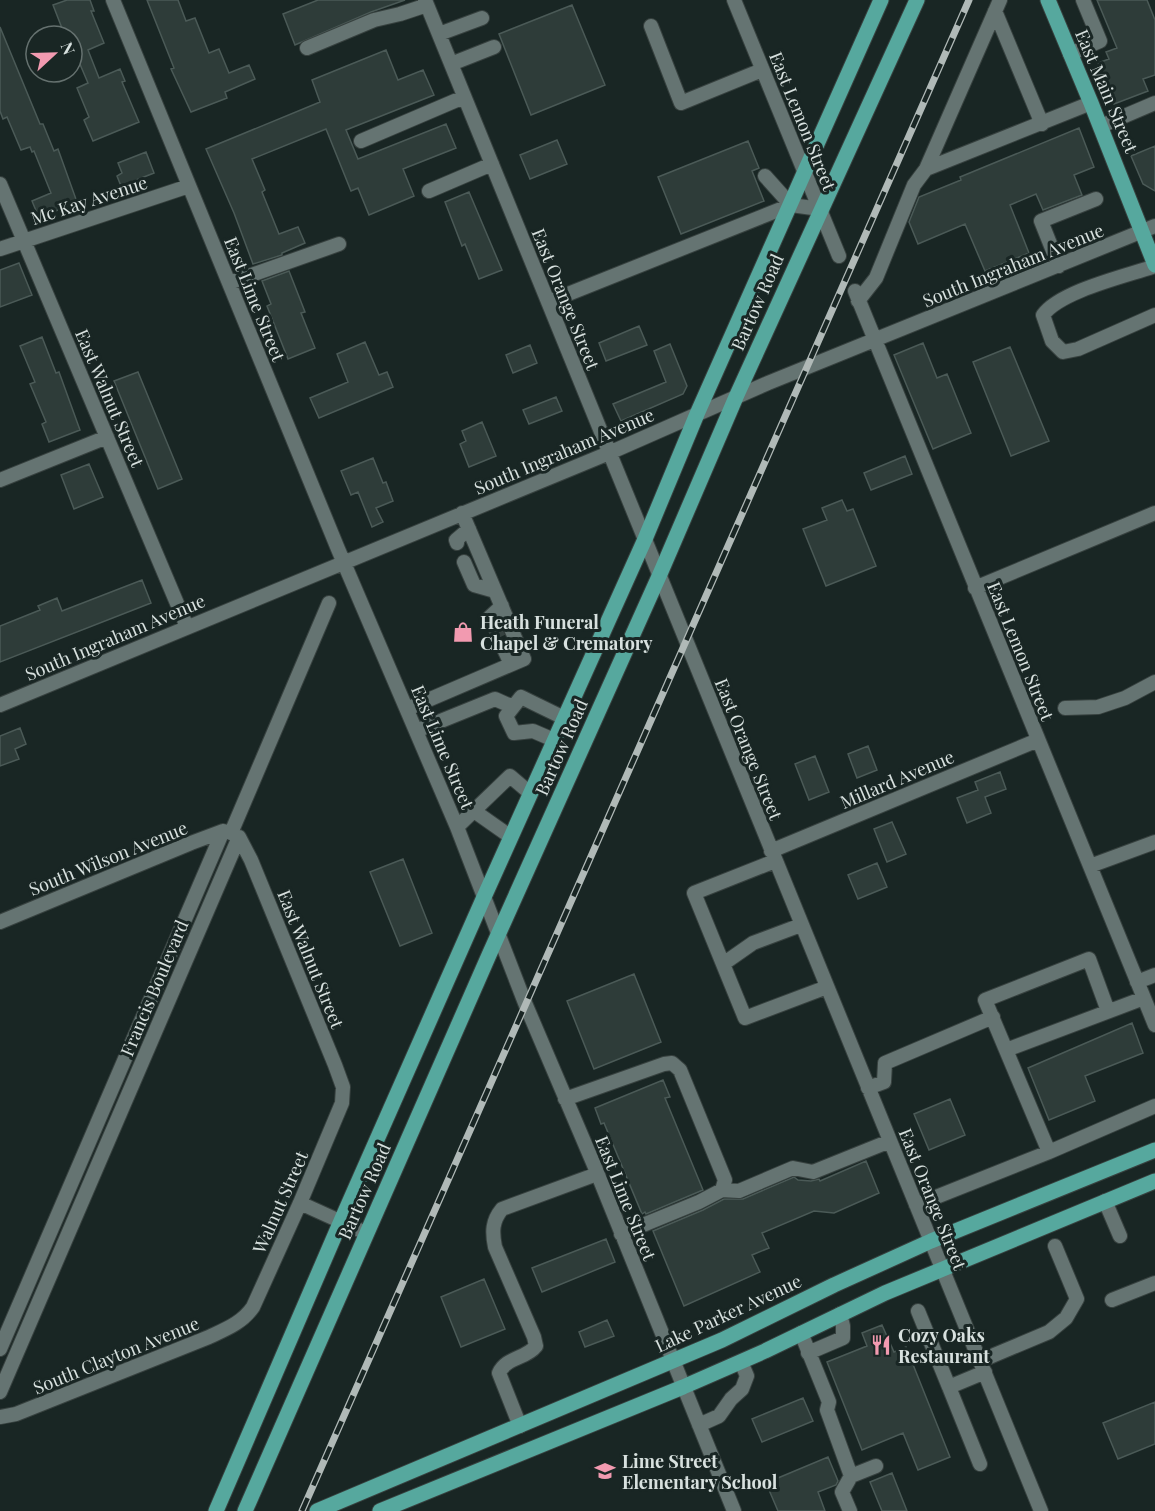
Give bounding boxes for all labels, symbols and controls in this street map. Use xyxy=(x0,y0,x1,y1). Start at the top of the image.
north arrow xyxy=(24,24,84,84)
street label: East Main Street xyxy=(1070,26,1144,157)
text: N xyxy=(56,39,80,58)
street label: East Lemon Street xyxy=(764,48,842,195)
street label: Mc Kay Avenue xyxy=(28,170,150,230)
street label: South Ingraham Avenue xyxy=(919,218,1107,312)
street label: East Orange Street xyxy=(527,225,606,374)
street label: East Lime Street xyxy=(219,233,291,365)
street label: Bartow Road xyxy=(725,250,789,354)
street label: East Walnut Street xyxy=(70,325,150,471)
street label: South Ingraham Avenue xyxy=(470,402,658,500)
street label: East Lemon Street xyxy=(982,578,1060,725)
street label: South Ingraham Avenue xyxy=(21,588,209,686)
place label: Heath Funeral Chapel & Crematory xyxy=(480,610,653,655)
shop icon: Heath Funeral Chapel & Crematory xyxy=(451,620,475,644)
street label: East Orange Street xyxy=(710,675,789,824)
street label: East Lime Street xyxy=(406,681,480,813)
street label: Bartow Road xyxy=(529,695,593,799)
street label: Millard Avenue xyxy=(836,744,958,814)
street label: South Wilson Avenue xyxy=(25,815,191,901)
street label: East Walnut Street xyxy=(272,886,350,1032)
street label: Francis Boulevard xyxy=(114,916,194,1060)
street label: East Orange Street xyxy=(894,1125,973,1274)
street label: East Lime Street xyxy=(590,1132,662,1264)
street label: Bartow Road xyxy=(332,1139,396,1243)
street label: Walnut Street xyxy=(246,1146,314,1258)
street label: Lake Parker Avenue xyxy=(651,1269,805,1357)
street label: South Clayton Avenue xyxy=(29,1311,203,1399)
place label: Cozy Oaks Restaurant xyxy=(898,1323,990,1368)
restaurant icon: Cozy Oaks Restaurant xyxy=(869,1333,893,1357)
place label: Lime Street Elementary School xyxy=(622,1449,778,1494)
school or university icon: Lime Street Elementary School xyxy=(593,1459,617,1483)

